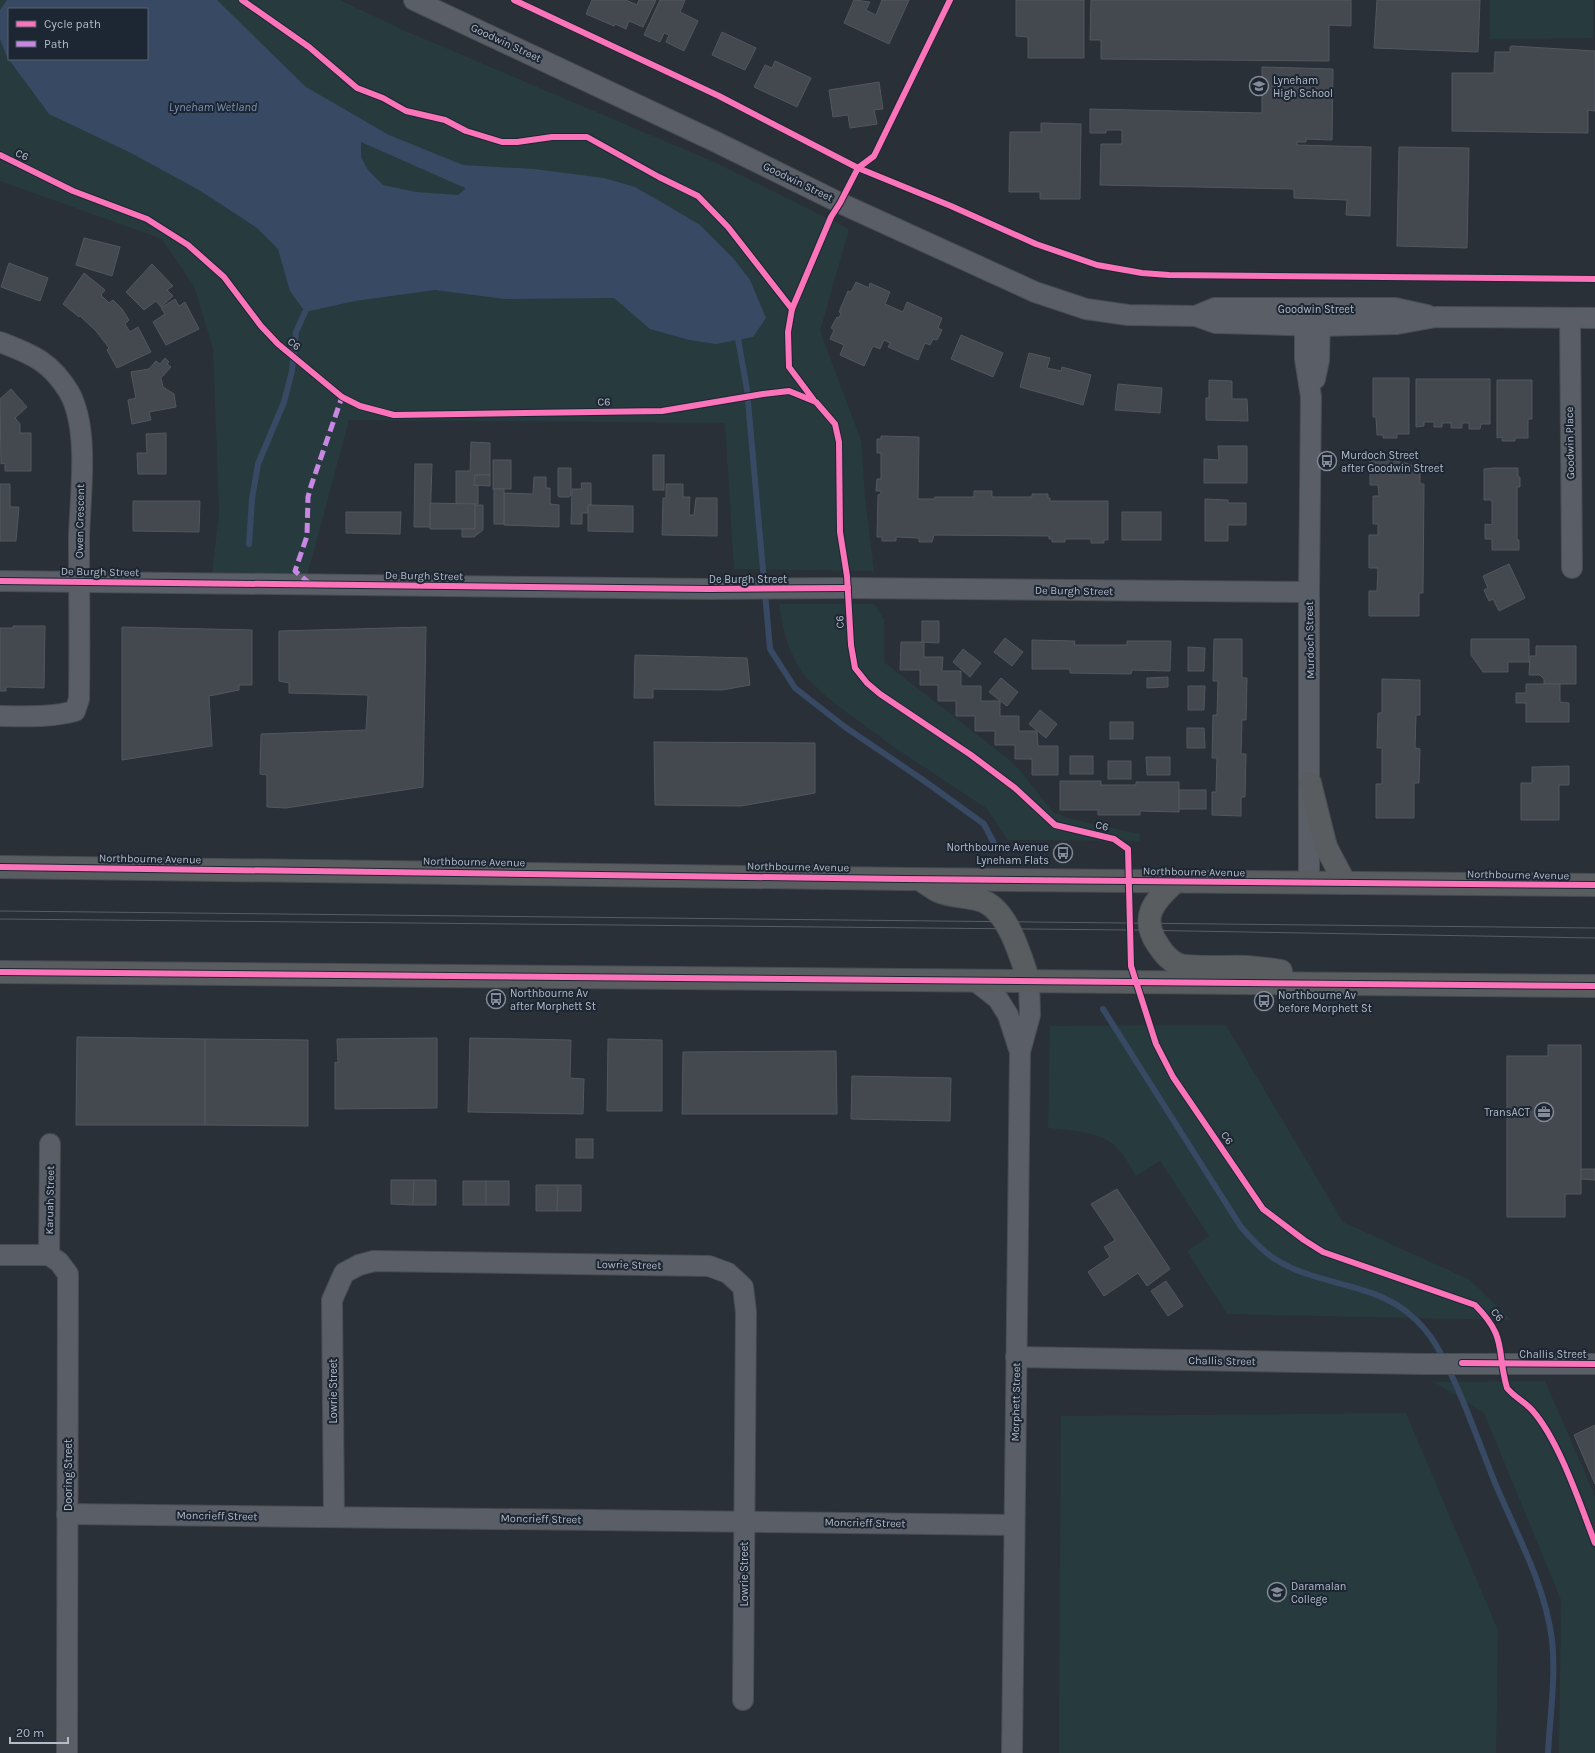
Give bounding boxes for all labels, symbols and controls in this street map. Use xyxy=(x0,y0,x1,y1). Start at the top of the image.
legend xyxy=(8,8,148,60)
text: Cycle path xyxy=(44,17,101,31)
street label: Goodwin Street xyxy=(469,21,543,65)
text: Path xyxy=(44,37,69,51)
place label: Lyneham High School xyxy=(1273,74,1333,100)
school or university icon: Lyneham High School xyxy=(1248,75,1270,97)
water label: Lyneham Wetland xyxy=(169,100,258,114)
street label: C6 xyxy=(13,146,31,164)
street label: Goodwin Street xyxy=(761,159,835,205)
street label: Goodwin Street xyxy=(1278,303,1354,316)
street label: C6 xyxy=(285,335,303,353)
street label: C6 xyxy=(597,395,611,409)
street label: Goodwin Place xyxy=(1563,406,1577,479)
place label: Murdoch Street after Goodwin Street xyxy=(1341,449,1444,475)
bus stop icon: Murdoch Street after Goodwin Street xyxy=(1316,450,1338,472)
street label: Owen Crescent xyxy=(73,484,87,558)
street label: De Burgh Street xyxy=(61,565,139,579)
street label: De Burgh Street xyxy=(385,569,463,583)
street label: De Burgh Street xyxy=(709,573,787,586)
street label: De Burgh Street xyxy=(1035,584,1113,598)
street label: Murdoch Street xyxy=(1303,601,1317,679)
street label: C6 xyxy=(833,615,847,629)
street label: C6 xyxy=(1094,818,1110,834)
place label: Northbourne Avenue Lyneham Flats xyxy=(946,841,1049,867)
bus stop icon: Northbourne Avenue Lyneham Flats xyxy=(1052,842,1074,864)
street label: Northbourne Avenue xyxy=(99,852,202,866)
street label: Northbourne Avenue xyxy=(423,855,526,869)
street label: Northbourne Avenue xyxy=(747,860,850,874)
street label: Northbourne Avenue xyxy=(1143,865,1246,879)
street label: Northbourne Avenue xyxy=(1467,868,1570,882)
place label: Northbourne Av after Morphett St xyxy=(510,987,596,1013)
bus stop icon: Northbourne Av after Morphett St xyxy=(485,988,507,1010)
place label: Northbourne Av before Morphett St xyxy=(1278,989,1372,1015)
bus stop icon: Northbourne Av before Morphett St xyxy=(1253,990,1275,1012)
office icon: TransACT xyxy=(1533,1101,1555,1123)
place label: TransACT xyxy=(1484,1106,1530,1119)
street label: C6 xyxy=(1218,1129,1236,1147)
street label: Karuah Street xyxy=(43,1165,57,1235)
street label: Lowrie Street xyxy=(596,1258,662,1272)
street label: C6 xyxy=(1488,1306,1506,1324)
street label: Challis Street xyxy=(1519,1348,1587,1361)
street label: Challis Street xyxy=(1188,1354,1256,1368)
street label: Lowrie Street xyxy=(327,1359,340,1423)
street label: Morphett Street xyxy=(1009,1362,1023,1442)
street label: Dooring Street xyxy=(62,1439,75,1511)
street label: Moncrieff Street xyxy=(176,1509,258,1523)
street label: Moncrieff Street xyxy=(500,1512,582,1526)
street label: Moncrieff Street xyxy=(824,1516,906,1530)
street label: Lowrie Street xyxy=(738,1542,751,1606)
place label: Daramalan College xyxy=(1291,1580,1346,1606)
school or university icon: Daramalan College xyxy=(1266,1581,1288,1603)
scale bar xyxy=(10,1719,68,1745)
text: 20 m xyxy=(16,1726,44,1740)

